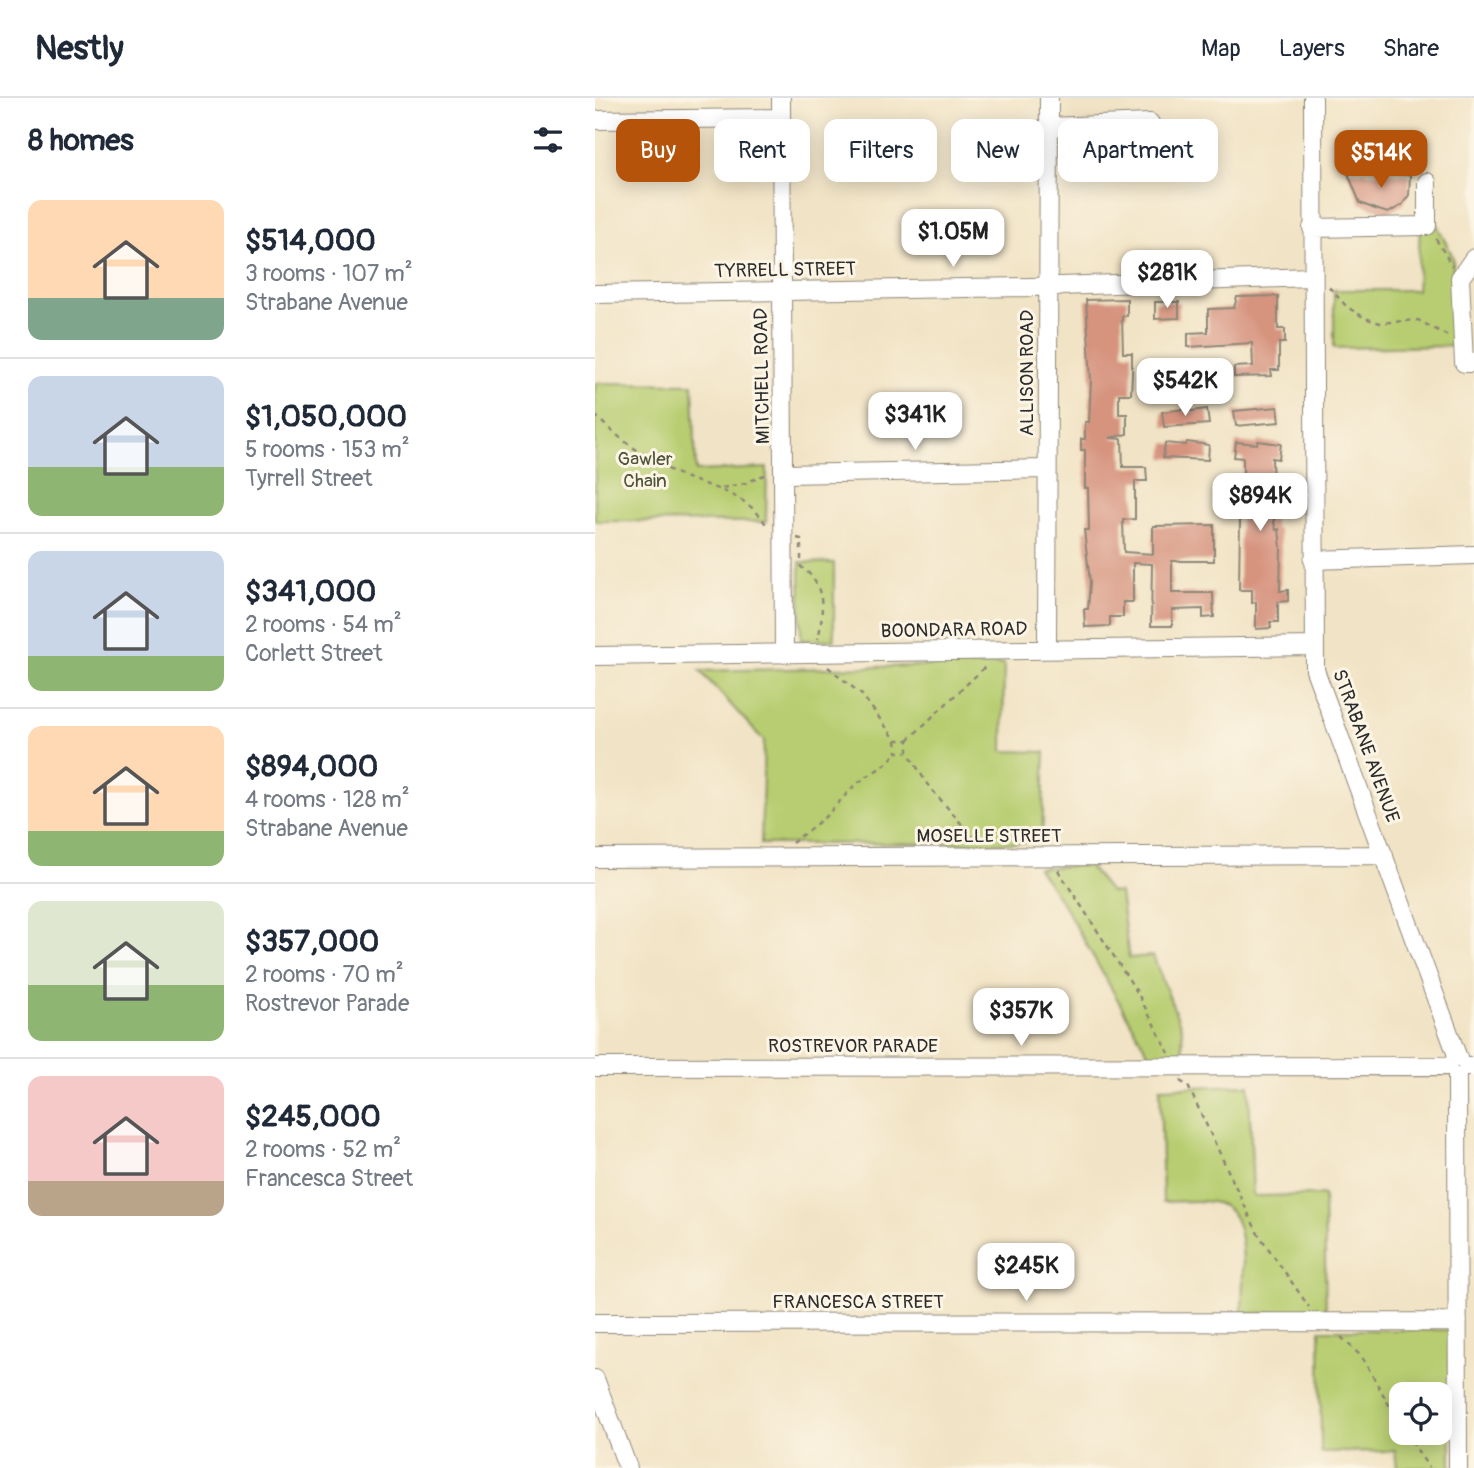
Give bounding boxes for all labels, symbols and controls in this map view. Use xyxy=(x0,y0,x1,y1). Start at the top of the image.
text: Nestly xyxy=(35,28,124,69)
text: Map xyxy=(1201,34,1241,63)
text: Layers xyxy=(1279,34,1345,63)
text: Share xyxy=(1383,34,1439,63)
chip: Buy xyxy=(616,119,700,182)
chip: Rent xyxy=(714,119,810,182)
chip: Filters xyxy=(824,119,937,182)
chip: New xyxy=(951,119,1044,182)
chip: Apartment xyxy=(1058,119,1218,182)
icon: filters xyxy=(529,121,567,159)
text: 8 homes xyxy=(28,122,134,159)
pin: $514K xyxy=(1332,130,1430,190)
text: $514K xyxy=(1350,138,1412,167)
pin: $1.05M xyxy=(896,209,1010,269)
text: $1.05M xyxy=(917,217,989,246)
text: $514,000 xyxy=(245,222,376,259)
icon: home xyxy=(84,228,168,312)
pin: $281K xyxy=(1118,250,1216,310)
street label: TYRRELL STREET xyxy=(714,257,856,283)
text: $281K xyxy=(1137,258,1197,287)
text: 3 rooms · 107 m² xyxy=(245,259,413,288)
text: Strabane Avenue xyxy=(245,288,408,317)
street label: MITCHELL ROAD xyxy=(749,308,775,444)
street label: ALLISON ROAD xyxy=(1015,310,1039,436)
pin: $542K xyxy=(1136,358,1234,418)
text: $542K xyxy=(1153,366,1218,395)
pin: $341K xyxy=(866,392,964,452)
text: $1,050,000 xyxy=(245,398,407,435)
text: $341K xyxy=(884,400,946,429)
icon: home xyxy=(84,404,168,488)
text: 5 rooms · 153 m² xyxy=(245,435,410,464)
park label: Gawler Chain xyxy=(618,447,673,493)
text: Tyrrell Street xyxy=(245,464,373,493)
pin: $894K xyxy=(1211,474,1309,533)
text: $894K xyxy=(1228,481,1292,510)
text: $341,000 xyxy=(245,573,376,610)
icon: home xyxy=(84,579,168,663)
text: 2 rooms · 54 m² xyxy=(245,610,402,639)
street label: BOONDARA ROAD xyxy=(880,617,1028,643)
text: Corlett Street xyxy=(245,639,382,668)
street label: STRABANE AVENUE xyxy=(1327,666,1405,826)
text: $894,000 xyxy=(245,748,378,785)
icon: home xyxy=(84,754,168,838)
text: 4 rooms · 128 m² xyxy=(245,785,410,814)
text: Strabane Avenue xyxy=(245,814,408,843)
street label: MOSELLE STREET xyxy=(916,824,1062,848)
text: $357,000 xyxy=(245,923,379,960)
icon: home xyxy=(84,929,168,1013)
text: 2 rooms · 70 m² xyxy=(245,960,404,989)
pin: $357K xyxy=(972,988,1070,1048)
text: Rostrevor Parade xyxy=(245,989,409,1018)
text: $357K xyxy=(989,996,1053,1025)
street label: ROSTREVOR PARADE xyxy=(768,1034,938,1058)
text: $245,000 xyxy=(245,1098,381,1135)
icon: home xyxy=(84,1104,168,1188)
text: 2 rooms · 52 m² xyxy=(245,1135,401,1164)
text: Francesca Street xyxy=(245,1164,413,1193)
pin: $245K xyxy=(977,1244,1075,1303)
text: $245K xyxy=(994,1251,1059,1280)
street label: FRANCESCA STREET xyxy=(772,1290,944,1314)
map controls xyxy=(1389,1382,1452,1445)
button: locate xyxy=(1389,1382,1452,1445)

